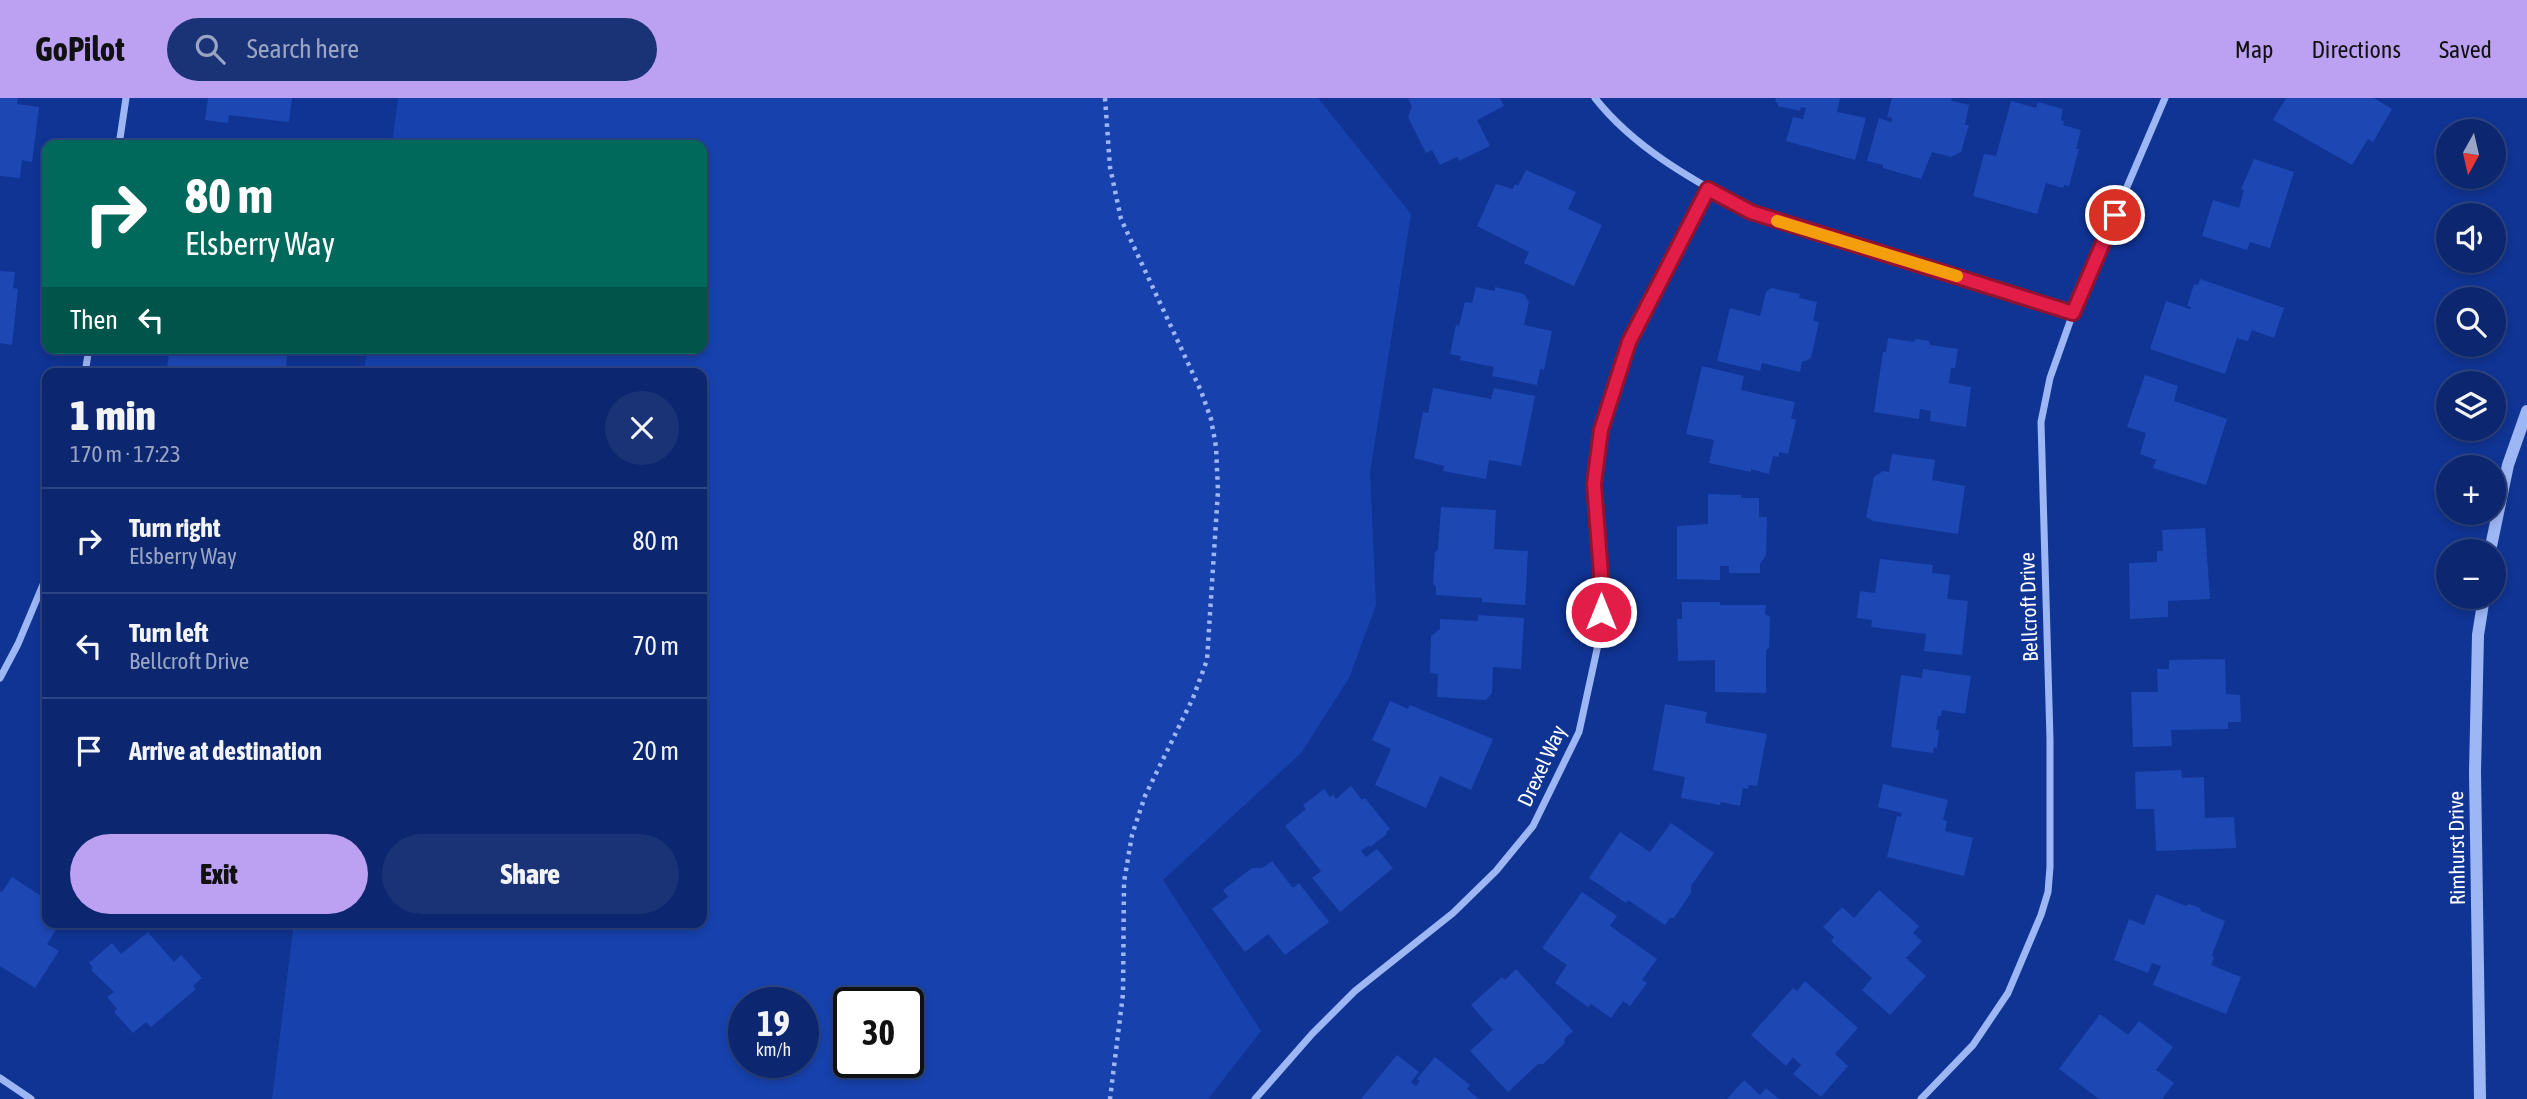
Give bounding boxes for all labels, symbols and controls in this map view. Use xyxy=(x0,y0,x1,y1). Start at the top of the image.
search box xyxy=(167,18,657,81)
text: GoPilot xyxy=(35,30,125,68)
icon: search xyxy=(191,30,229,68)
text: Search here xyxy=(247,34,359,64)
text: Map xyxy=(2235,36,2273,63)
text: Directions xyxy=(2311,36,2401,63)
text: Saved xyxy=(2439,36,2492,63)
north arrow xyxy=(2436,119,2506,189)
map controls xyxy=(2436,119,2506,609)
text: 80 m xyxy=(185,167,273,223)
icon: right xyxy=(70,168,161,259)
pin xyxy=(2085,185,2145,245)
icon: arrive xyxy=(2096,196,2134,234)
button: sound xyxy=(2436,203,2506,273)
text: Elsberry Way xyxy=(185,225,335,262)
button: search xyxy=(2436,287,2506,357)
icon: left xyxy=(132,301,170,339)
text: Then xyxy=(70,305,118,335)
button: layers xyxy=(2436,371,2506,441)
text: 1 min xyxy=(70,391,156,439)
button: close xyxy=(605,391,679,465)
text: 170 m · 17:23 xyxy=(70,441,181,467)
button: + xyxy=(2436,455,2506,525)
text: Turn right xyxy=(129,513,220,543)
icon: right xyxy=(70,522,108,560)
text: 80 m xyxy=(632,526,679,556)
button: − xyxy=(2436,539,2506,609)
text: Elsberry Way xyxy=(129,543,237,569)
street label: Bellcroft Drive xyxy=(2014,552,2042,662)
position arrow xyxy=(1564,575,1638,649)
text: Turn left xyxy=(129,618,209,648)
icon: left xyxy=(70,627,108,665)
text: 70 m xyxy=(632,631,679,661)
text: Bellcroft Drive xyxy=(129,648,249,674)
street label: Drexel Way xyxy=(1512,721,1570,810)
icon: arrive xyxy=(70,732,108,770)
text: Arrive at destination xyxy=(129,736,322,766)
text: 20 m xyxy=(632,736,679,766)
street label: Rimhurst Drive xyxy=(2443,791,2469,905)
button: Exit xyxy=(70,834,368,914)
button: Share xyxy=(382,834,679,914)
speed limit sign: 30 xyxy=(833,987,924,1078)
text: 19 xyxy=(757,1003,790,1043)
text: km/h xyxy=(756,1039,791,1060)

